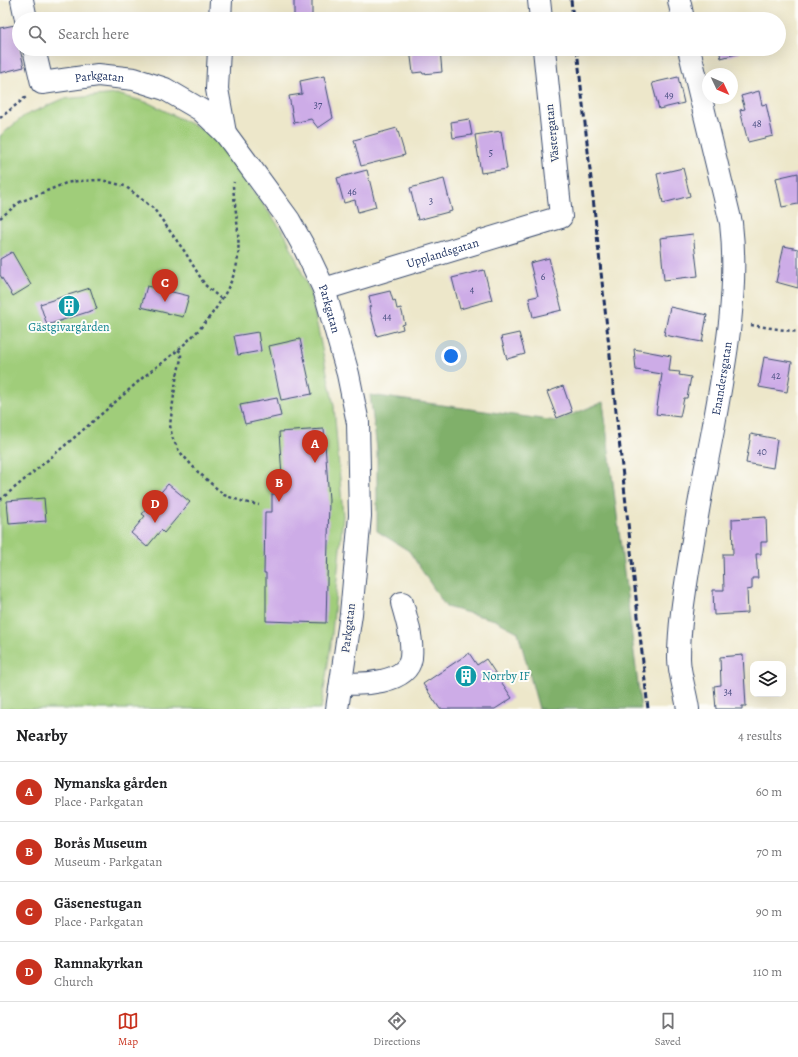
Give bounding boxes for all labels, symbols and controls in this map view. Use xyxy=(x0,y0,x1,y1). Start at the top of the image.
search box xyxy=(12,12,786,56)
icon: search xyxy=(26,23,48,45)
text: Search here xyxy=(58,24,129,44)
street label: Parkgatan xyxy=(74,67,126,86)
north arrow xyxy=(702,68,738,104)
house number: 49 xyxy=(664,88,674,101)
house number: 37 xyxy=(314,98,323,111)
street label: Västergatan xyxy=(541,103,563,164)
house number: 48 xyxy=(752,117,762,130)
house number: 5 xyxy=(489,146,493,159)
house number: 46 xyxy=(347,185,357,198)
house number: 3 xyxy=(429,194,433,207)
street label: Upplandsgatan xyxy=(405,234,481,271)
pin: C xyxy=(152,269,178,302)
house number: 6 xyxy=(541,270,546,283)
street label: Parkgatan xyxy=(315,281,344,335)
house number: 4 xyxy=(470,283,475,296)
building icon: Gästgivargården xyxy=(56,293,82,319)
house number: 44 xyxy=(382,310,392,323)
place label: Gästgivargården xyxy=(28,319,110,335)
street label: Enandersgatan xyxy=(708,340,736,416)
your location xyxy=(441,346,461,366)
house number: 42 xyxy=(771,369,781,382)
pin: A xyxy=(302,430,328,463)
house number: 40 xyxy=(757,445,767,458)
pin: B xyxy=(266,469,292,502)
pin: D xyxy=(142,490,168,523)
street label: Parkgatan xyxy=(337,602,359,654)
map controls xyxy=(750,661,786,697)
button: layers xyxy=(750,661,786,697)
building icon: Norrby IF xyxy=(453,663,479,689)
place label: Norrby IF xyxy=(482,668,530,684)
house number: 34 xyxy=(724,685,733,698)
text: Nearby xyxy=(16,724,67,747)
text: 4 results xyxy=(738,727,782,744)
text: Nymanska gården xyxy=(54,773,167,793)
text: A xyxy=(25,783,33,800)
text: 60 m xyxy=(756,783,782,800)
text: Place · Parkgatan xyxy=(54,793,143,810)
text: Borås Museum xyxy=(54,833,147,853)
text: B xyxy=(25,843,33,860)
text: 70 m xyxy=(756,843,782,860)
text: Museum · Parkgatan xyxy=(54,853,162,870)
text: Gäsenestugan xyxy=(54,893,142,913)
text: C xyxy=(25,903,33,920)
text: 90 m xyxy=(756,903,782,920)
text: Place · Parkgatan xyxy=(54,913,143,930)
text: Ramnakyrkan xyxy=(54,953,143,973)
text: D xyxy=(24,963,34,980)
text: 110 m xyxy=(753,963,782,980)
text: Church xyxy=(54,973,93,990)
tab: Map xyxy=(117,1010,139,1049)
tab: Directions xyxy=(373,1010,421,1049)
tab: Saved xyxy=(655,1010,681,1049)

